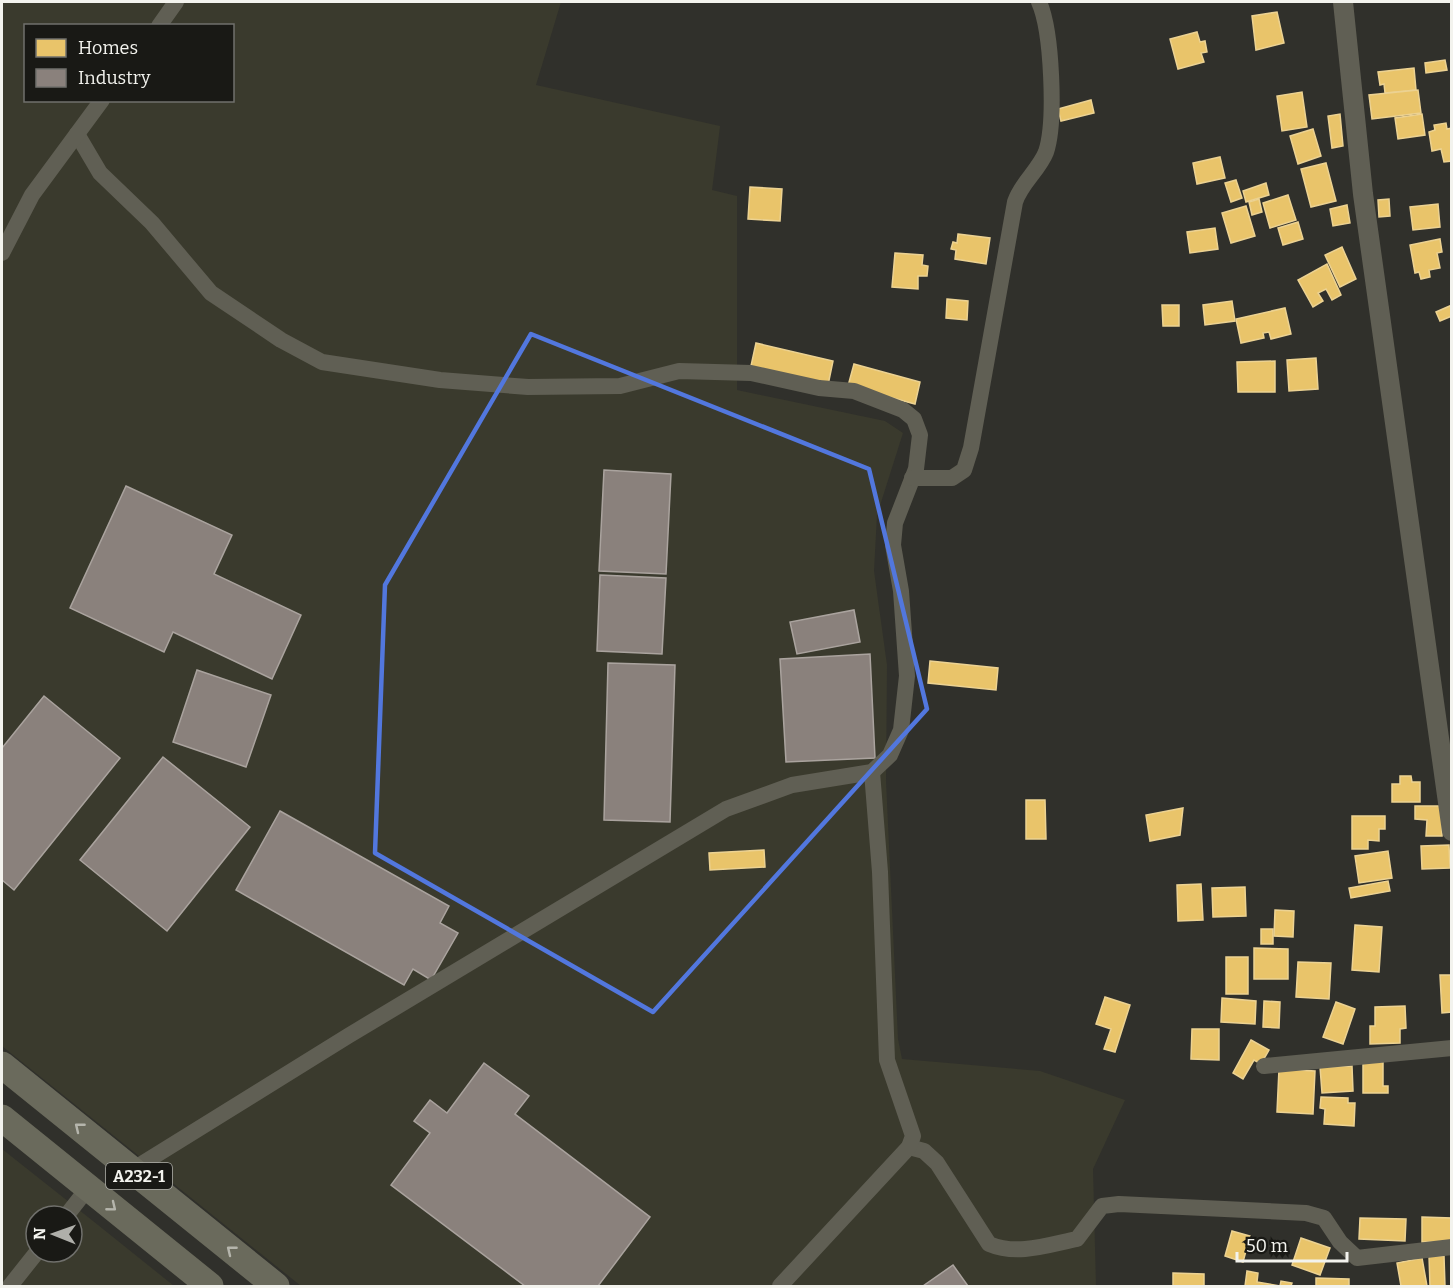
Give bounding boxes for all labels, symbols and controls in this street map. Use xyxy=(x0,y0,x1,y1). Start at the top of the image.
legend xyxy=(24,24,234,102)
text: Homes xyxy=(78,37,138,59)
text: Industry xyxy=(78,67,151,89)
one-way arrow xyxy=(75,1124,86,1135)
road number: A232-1 xyxy=(106,1163,172,1189)
one-way arrow xyxy=(105,1200,116,1211)
north arrow xyxy=(24,1204,84,1264)
scale bar xyxy=(1237,1225,1346,1263)
text: N xyxy=(30,1227,49,1240)
text: 50 m xyxy=(1246,1235,1288,1257)
one-way arrow xyxy=(227,1246,238,1257)

